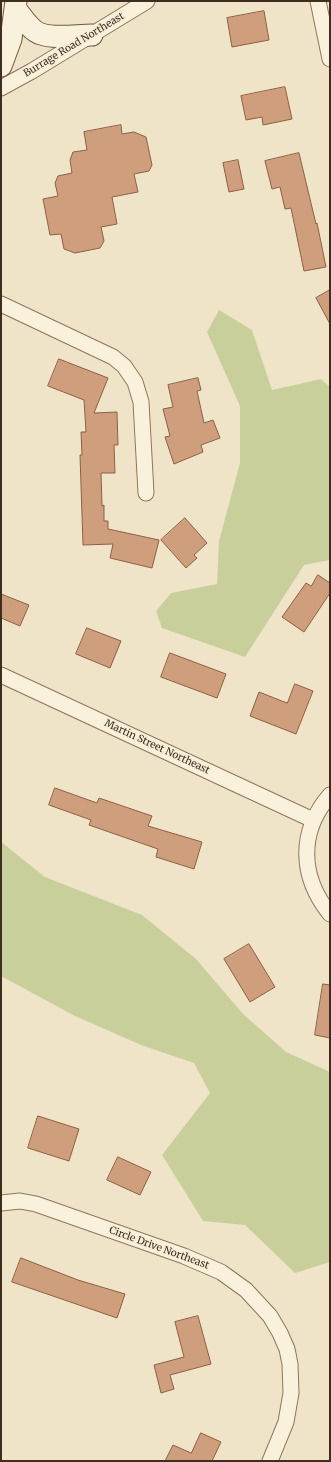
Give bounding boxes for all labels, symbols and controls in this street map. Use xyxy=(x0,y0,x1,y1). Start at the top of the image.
street label: Burrage Road Northeast xyxy=(22,10,126,80)
street label: Martin Street Northeast xyxy=(102,717,212,777)
street label: Circle Drive Northeast xyxy=(107,1224,211,1272)

